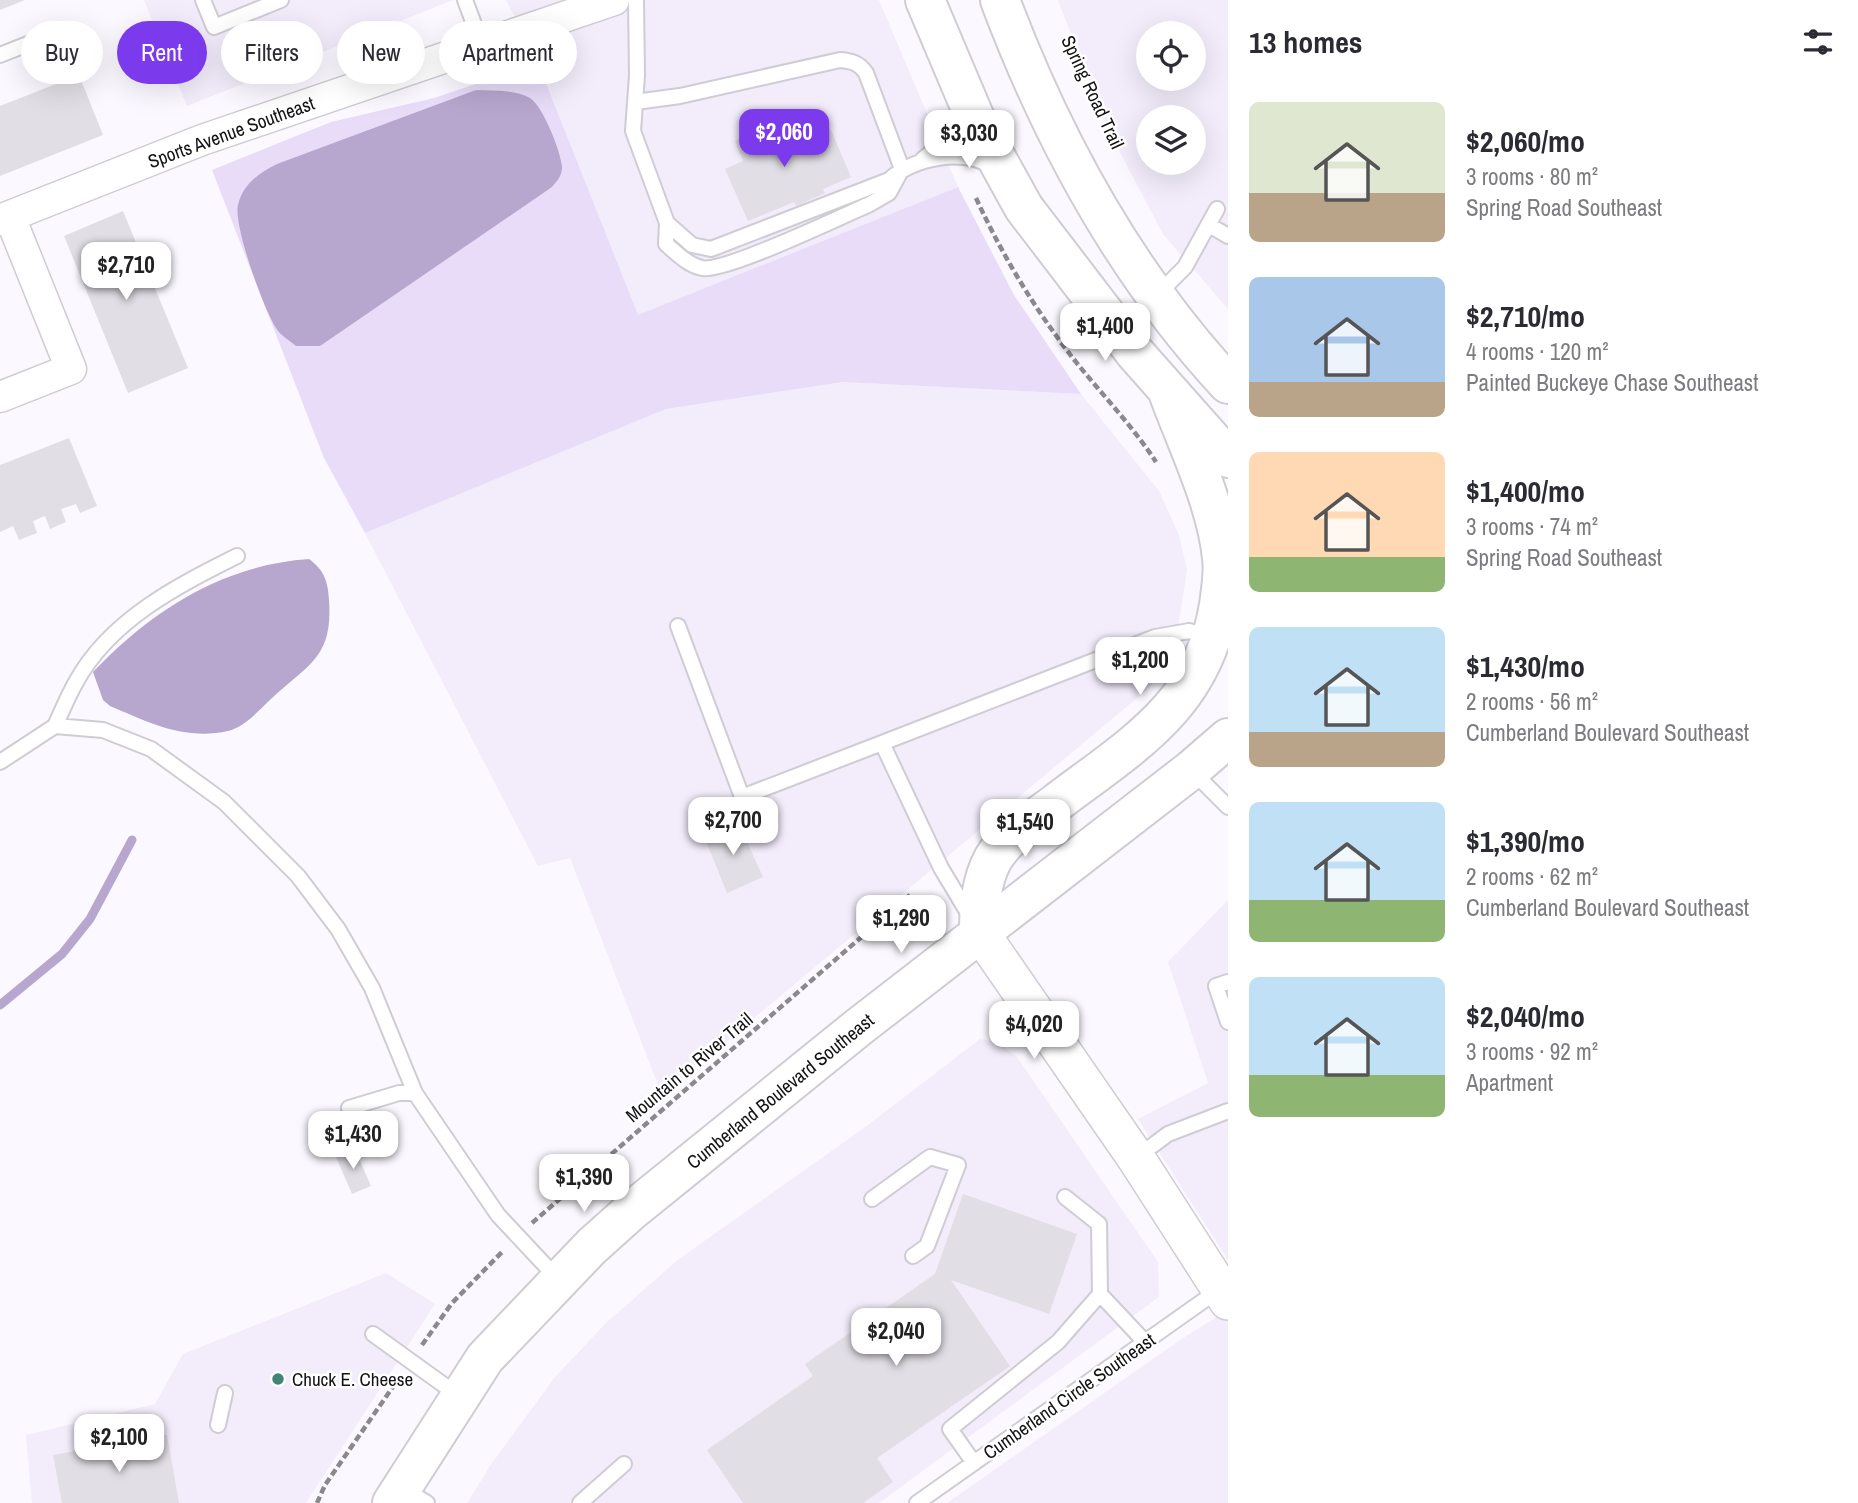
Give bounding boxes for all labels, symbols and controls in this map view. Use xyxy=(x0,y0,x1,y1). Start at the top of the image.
chip: Buy xyxy=(21,21,103,84)
chip: Rent xyxy=(117,21,207,84)
chip: Filters xyxy=(221,21,323,84)
chip: New xyxy=(337,21,425,84)
chip: Apartment xyxy=(439,21,577,84)
map controls xyxy=(1136,21,1206,175)
button: locate xyxy=(1136,21,1206,91)
text: 13 homes xyxy=(1249,22,1363,62)
icon: filters xyxy=(1799,23,1837,61)
street label: Spring Road Trail xyxy=(1055,31,1131,153)
street label: Sports Avenue Southeast xyxy=(144,90,319,174)
button: layers xyxy=(1136,105,1206,175)
pin: $2,060 xyxy=(727,110,841,169)
pin: $3,030 xyxy=(912,110,1026,170)
text: $2,060 xyxy=(755,116,813,147)
text: $3,030 xyxy=(940,117,998,148)
text: $2,060/mo xyxy=(1466,121,1585,161)
icon: home xyxy=(1305,130,1389,214)
text: 3 rooms · 80 m² xyxy=(1466,161,1598,192)
text: Spring Road Southeast xyxy=(1466,192,1662,223)
pin: $2,710 xyxy=(69,243,183,302)
text: $2,710 xyxy=(97,249,155,280)
text: $2,710/mo xyxy=(1466,296,1585,336)
pin: $1,400 xyxy=(1048,304,1162,363)
icon: home xyxy=(1305,305,1389,389)
text: $1,400 xyxy=(1076,310,1134,341)
text: 4 rooms · 120 m² xyxy=(1466,336,1609,367)
text: Painted Buckeye Chase Southeast xyxy=(1466,367,1759,398)
text: $1,400/mo xyxy=(1466,471,1585,511)
icon: home xyxy=(1305,480,1389,564)
text: 3 rooms · 74 m² xyxy=(1466,511,1598,542)
text: Spring Road Southeast xyxy=(1466,542,1662,573)
pin: $1,200 xyxy=(1083,638,1197,697)
text: $1,200 xyxy=(1111,644,1169,675)
text: $1,430/mo xyxy=(1466,646,1585,686)
icon: home xyxy=(1305,655,1389,739)
text: 2 rooms · 56 m² xyxy=(1466,686,1598,717)
text: Cumberland Boulevard Southeast xyxy=(1466,717,1749,748)
pin: $2,700 xyxy=(676,798,790,857)
pin: $1,540 xyxy=(968,800,1082,859)
text: $2,700 xyxy=(704,804,762,835)
text: $1,540 xyxy=(996,806,1054,837)
text: $1,390/mo xyxy=(1466,821,1585,861)
icon: home xyxy=(1305,830,1389,914)
text: 2 rooms · 62 m² xyxy=(1466,861,1598,892)
text: Cumberland Boulevard Southeast xyxy=(1466,892,1749,923)
pin: $1,290 xyxy=(844,895,958,955)
text: $1,290 xyxy=(872,902,930,933)
text: $2,040/mo xyxy=(1466,996,1585,1036)
pin: $4,020 xyxy=(977,1002,1091,1061)
icon: home xyxy=(1305,1005,1389,1089)
street label: Mountain to River Trail xyxy=(620,1006,758,1128)
street label: Cumberland Boulevard Southeast xyxy=(681,1007,880,1175)
text: $4,020 xyxy=(1005,1008,1063,1039)
text: 3 rooms · 92 m² xyxy=(1466,1036,1598,1067)
text: Apartment xyxy=(1466,1067,1553,1098)
pin: $1,430 xyxy=(296,1112,410,1171)
text: $1,430 xyxy=(324,1118,382,1149)
pin: $1,390 xyxy=(527,1154,641,1214)
text: $1,390 xyxy=(555,1161,613,1192)
pin: $2,040 xyxy=(839,1308,953,1368)
text: $2,040 xyxy=(867,1315,925,1346)
street label: Cumberland Circle Southeast xyxy=(978,1326,1161,1465)
place label: Chuck E. Cheese xyxy=(292,1366,413,1392)
marker: Chuck E. Cheese xyxy=(270,1371,286,1387)
pin: $2,100 xyxy=(62,1414,176,1474)
text: $2,100 xyxy=(90,1421,148,1452)

